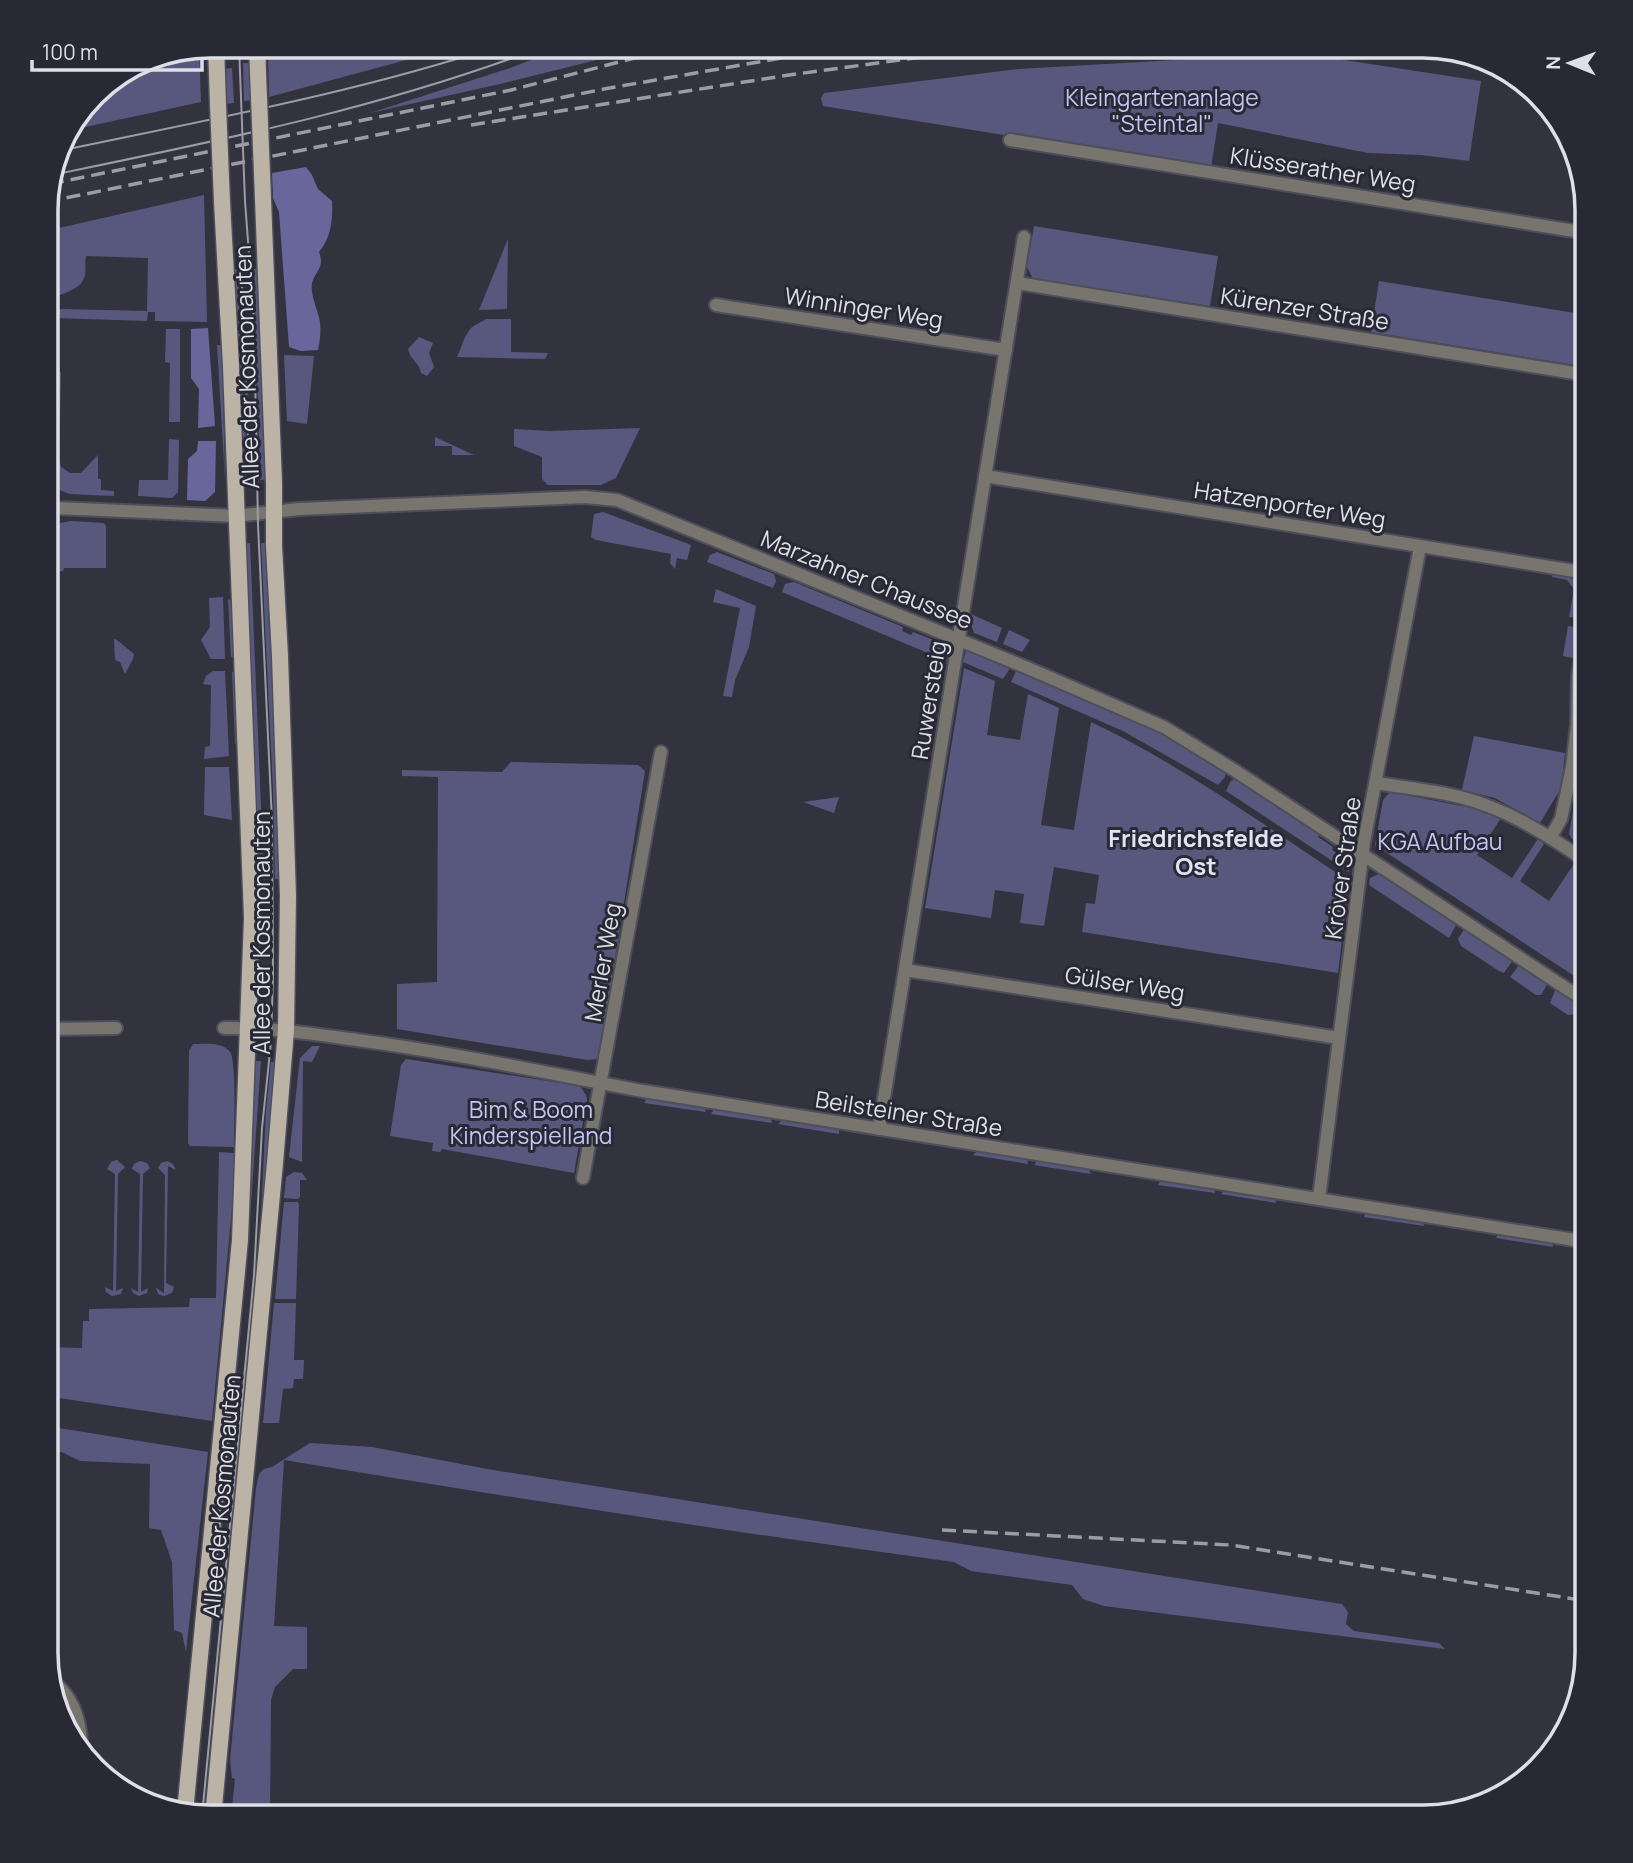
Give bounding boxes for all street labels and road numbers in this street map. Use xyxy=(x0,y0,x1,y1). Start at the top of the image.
street label: Klüsserather Weg xyxy=(1228,139,1418,199)
street label: Allee der Kosmonauten xyxy=(226,245,266,489)
street label: Winninger Weg xyxy=(783,279,945,335)
street label: Kürenzer Straße xyxy=(1218,279,1392,337)
street label: Hatzenporter Weg xyxy=(1192,473,1388,535)
street label: Marzahner Chaussee xyxy=(756,522,978,636)
street label: Ruwersteig xyxy=(903,638,953,762)
street label: Kröver Straße xyxy=(1316,795,1368,941)
street label: Allee der Kosmonauten xyxy=(245,811,277,1055)
street label: Merler Weg xyxy=(576,900,628,1024)
street label: Gülser Weg xyxy=(1063,958,1187,1008)
street label: Beilsteiner Straße xyxy=(813,1082,1005,1144)
street label: Allee der Kosmonauten xyxy=(194,1373,248,1619)

